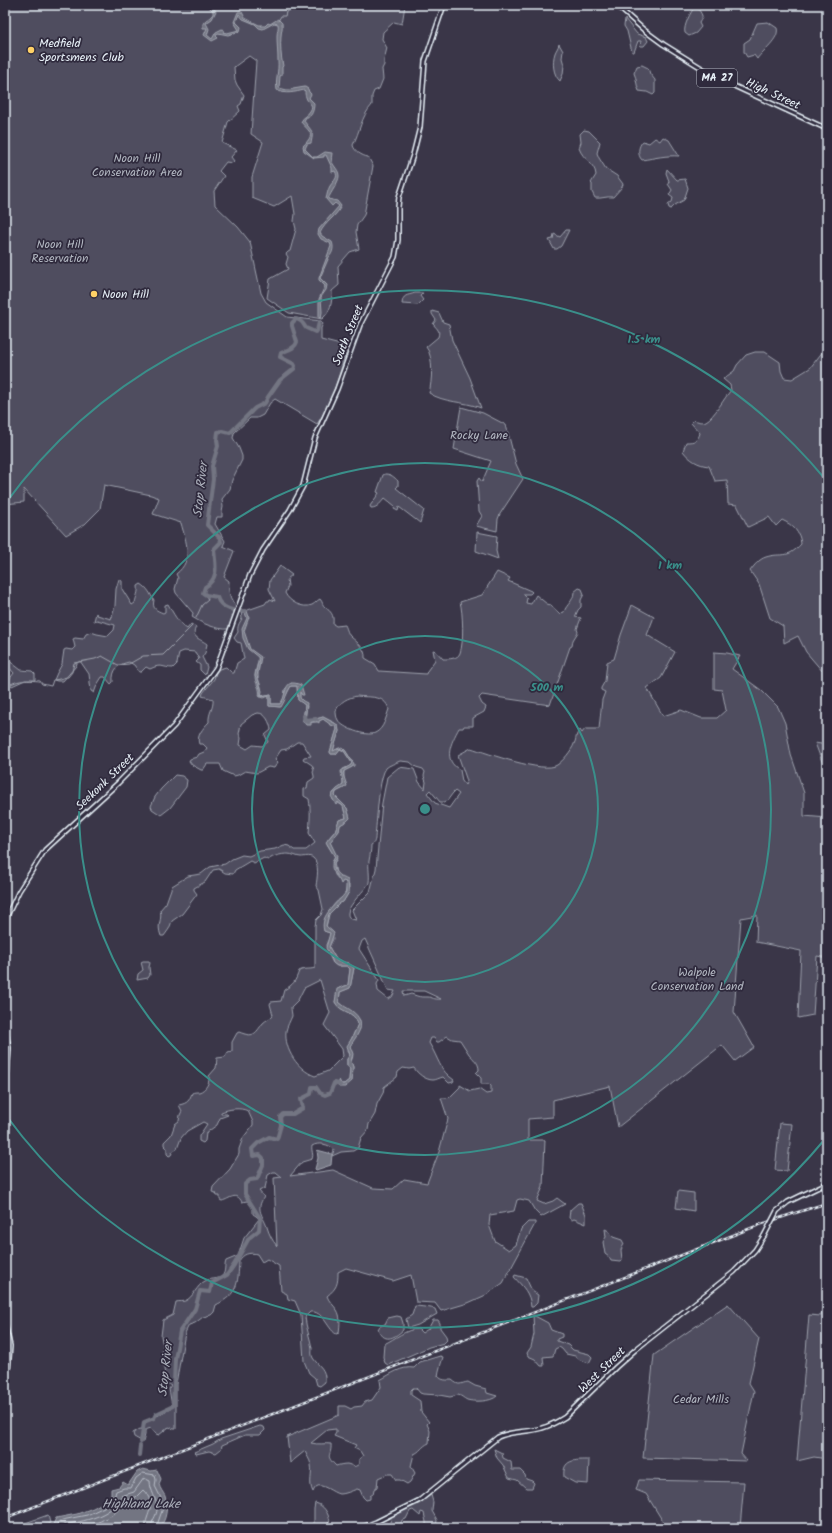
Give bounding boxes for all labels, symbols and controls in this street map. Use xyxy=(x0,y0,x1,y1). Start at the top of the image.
place label: Medfield Sportsmens Club xyxy=(39,34,124,67)
marker: Medfield Sportsmens Club xyxy=(26,45,36,55)
road number: MA 27 xyxy=(697,69,737,87)
street label: High Street xyxy=(743,73,804,115)
park label: Noon Hill Conservation Area xyxy=(92,149,183,182)
park label: Noon Hill Reservation xyxy=(32,235,88,268)
place label: Noon Hill xyxy=(102,285,149,304)
marker: Noon Hill xyxy=(89,289,99,299)
street label: South Street xyxy=(327,301,369,368)
text: 1.5 km xyxy=(628,330,661,349)
park label: Rocky Lane xyxy=(450,426,509,445)
water label: Stop River xyxy=(188,459,215,519)
text: 1 km xyxy=(658,556,682,575)
text: 500 m xyxy=(530,678,564,697)
street label: Seekonk Street xyxy=(71,749,139,815)
centre of rings xyxy=(418,802,432,816)
park label: Walpole Conservation Land xyxy=(651,963,744,996)
water label: Stop River xyxy=(153,1338,180,1398)
street label: West Street xyxy=(574,1342,630,1398)
park label: Cedar Mills xyxy=(673,1390,729,1409)
water label: Highland Lake xyxy=(102,1494,181,1515)

